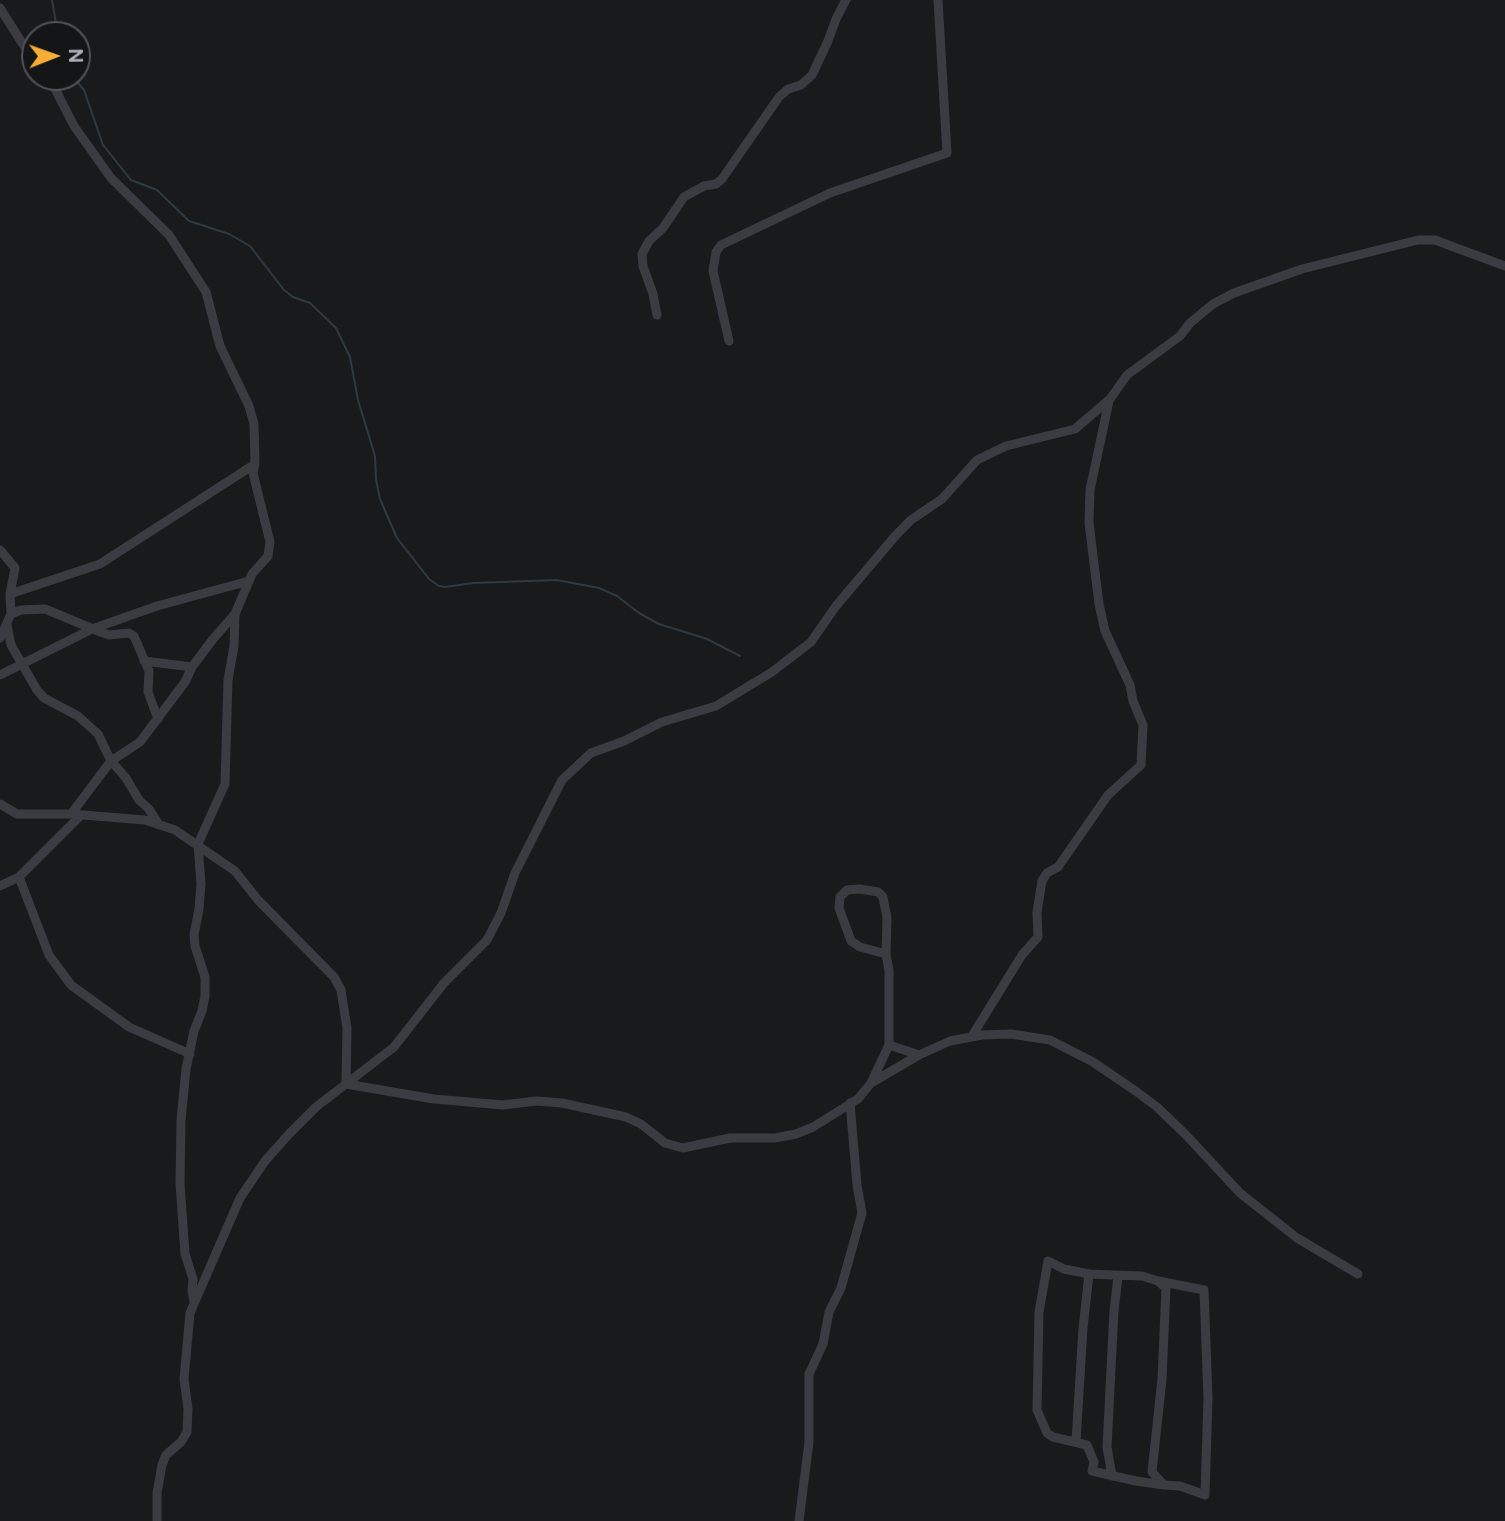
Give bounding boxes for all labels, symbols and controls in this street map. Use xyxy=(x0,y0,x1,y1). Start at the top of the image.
north arrow xyxy=(21,21,91,91)
text: N xyxy=(64,48,87,63)

